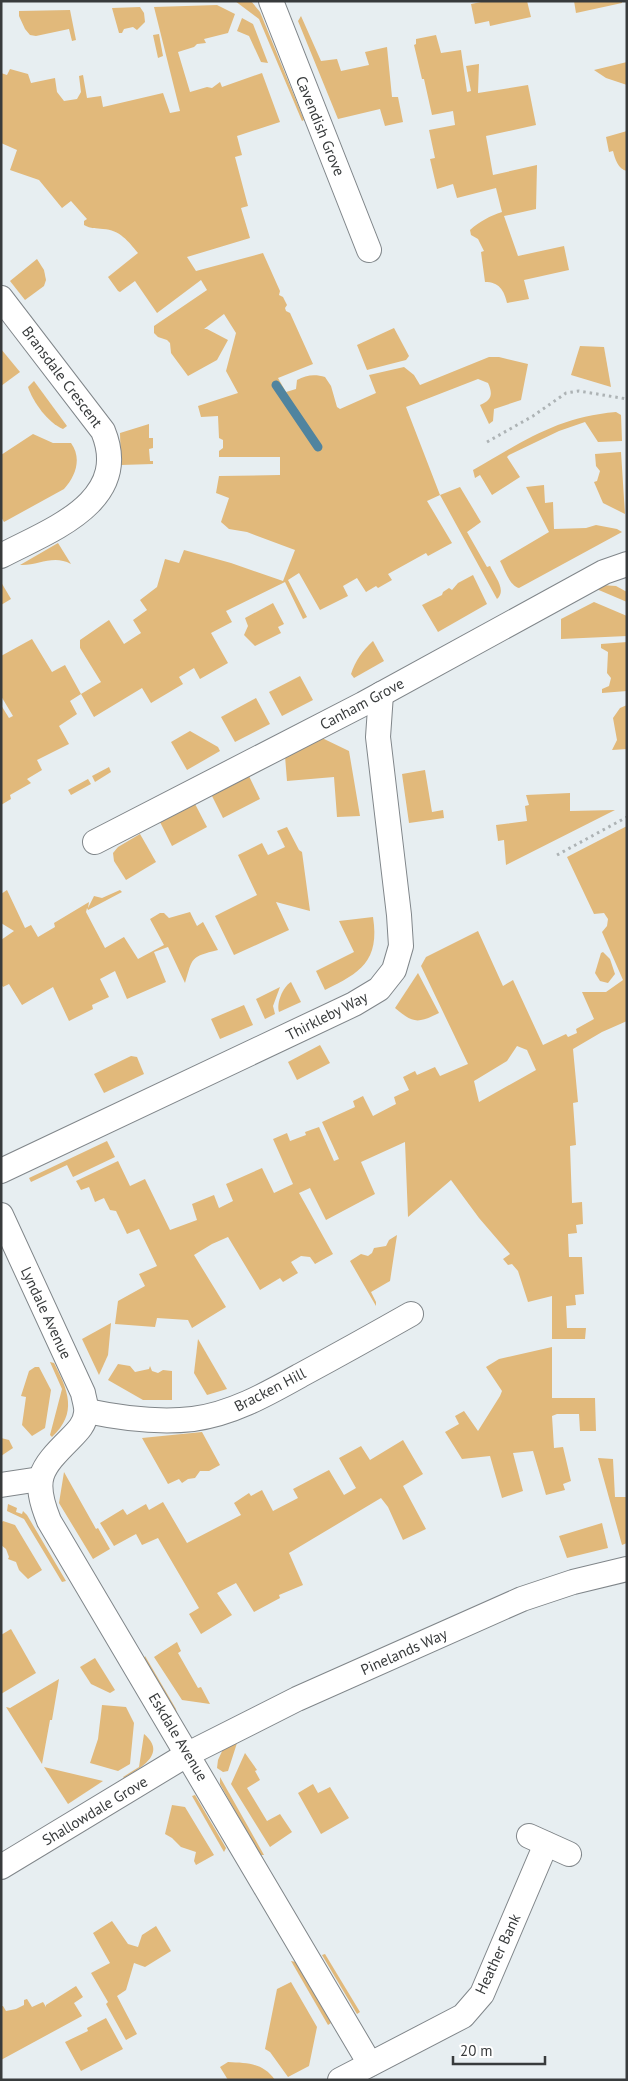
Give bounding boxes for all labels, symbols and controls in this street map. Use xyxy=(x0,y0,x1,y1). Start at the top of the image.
street label: Cavendish Grove xyxy=(292,73,349,179)
street label: Bransdale Crescent xyxy=(18,322,107,431)
street label: Canham Grove xyxy=(316,673,407,734)
street label: Thirkleby Way xyxy=(283,987,371,1044)
street label: Lyndale Avenue xyxy=(17,1264,76,1362)
street label: Bracken Hill xyxy=(231,1363,309,1416)
street label: Pinelands Way xyxy=(358,1624,450,1679)
street label: Eskdale Avenue xyxy=(145,1689,212,1784)
street label: Shallowdale Grove xyxy=(39,1772,151,1850)
street label: Heather Bank xyxy=(471,1910,525,1997)
scale bar xyxy=(453,2034,546,2066)
text: 20 m xyxy=(460,2041,493,2060)

